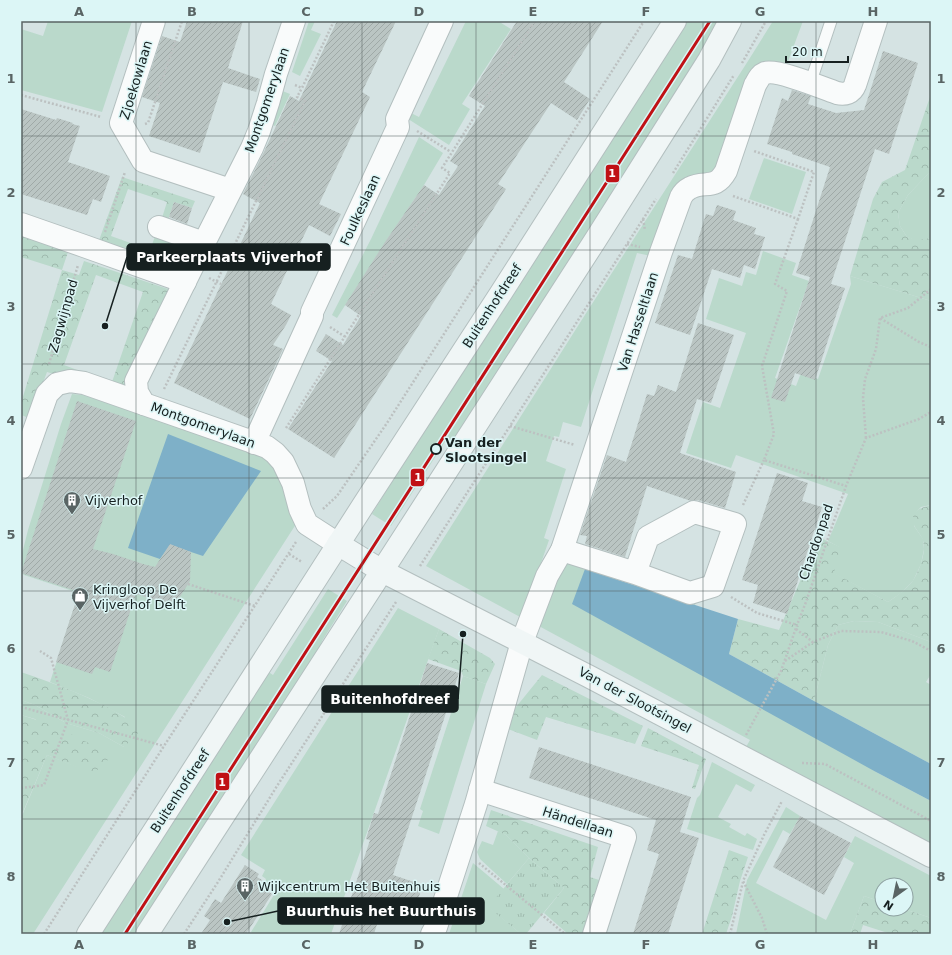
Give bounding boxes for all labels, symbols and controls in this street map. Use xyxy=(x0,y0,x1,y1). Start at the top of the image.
text: A xyxy=(74,4,84,19)
text: B xyxy=(187,4,197,19)
text: C xyxy=(301,4,311,19)
text: D xyxy=(414,4,425,19)
text: E xyxy=(529,4,537,19)
text: F xyxy=(642,4,650,19)
text: G xyxy=(755,4,765,19)
text: H xyxy=(868,4,878,19)
scale bar xyxy=(786,38,848,64)
street label: Zjoekowlaan xyxy=(117,39,155,121)
street label: Montgomerylaan xyxy=(242,45,292,155)
text: 20 m xyxy=(792,45,823,59)
text: 1 xyxy=(6,71,16,86)
text: 1 xyxy=(936,71,946,86)
line badge: 1 xyxy=(605,164,620,183)
text: 1 xyxy=(608,167,616,180)
street label: Foulkeslaan xyxy=(337,172,383,248)
text: 2 xyxy=(6,185,16,200)
text: 2 xyxy=(936,185,946,200)
callout: Parkeerplaats Vijverhof xyxy=(127,244,330,270)
text: Parkeerplaats Vijverhof xyxy=(136,249,323,265)
street label: Buitenhofdreef xyxy=(459,261,525,351)
street label: Van Hasseltlaan xyxy=(615,270,661,374)
street label: Zagwijnpad xyxy=(45,278,81,354)
text: 3 xyxy=(6,299,16,314)
text: 3 xyxy=(936,299,946,314)
street label: Montgomerylaan xyxy=(149,399,257,451)
text: 4 xyxy=(6,413,16,428)
text: 4 xyxy=(936,413,946,428)
place label: Van der Slootsingel xyxy=(445,435,527,465)
marker: Van der Slootsingel xyxy=(430,443,442,455)
line badge: 1 xyxy=(410,468,425,487)
text: 1 xyxy=(414,471,422,484)
building icon: Vijverhof xyxy=(62,490,82,515)
place label: Vijverhof xyxy=(85,493,143,508)
street label: Chardonpad xyxy=(796,502,836,582)
text: 5 xyxy=(6,527,16,542)
text: 5 xyxy=(936,527,946,542)
place label: Kringloop De Vijverhof Delft xyxy=(93,582,186,612)
shop icon: Kringloop De Vijverhof Delft xyxy=(70,586,90,611)
text: 6 xyxy=(6,641,16,656)
text: 6 xyxy=(936,641,946,656)
street label: Van der Slootsingel xyxy=(576,664,694,736)
callout: Buitenhofdreef xyxy=(322,686,458,712)
text: Buitenhofdreef xyxy=(330,691,451,707)
street label: Buitenhofdreef xyxy=(147,746,213,836)
text: 7 xyxy=(6,755,16,770)
text: 7 xyxy=(936,755,946,770)
line badge: 1 xyxy=(215,772,230,791)
text: 1 xyxy=(218,776,226,789)
street label: Händellaan xyxy=(541,803,615,841)
text: 8 xyxy=(6,869,16,884)
text: 8 xyxy=(936,869,946,884)
building icon: Wijkcentrum Het Buitenhuis xyxy=(235,876,255,901)
north arrow xyxy=(874,877,914,917)
place label: Wijkcentrum Het Buitenhuis xyxy=(258,879,440,894)
text: N xyxy=(881,897,896,913)
callout: Buurthuis het Buurthuis xyxy=(278,898,484,924)
text: Buurthuis het Buurthuis xyxy=(286,903,476,919)
text: A xyxy=(74,937,84,952)
text: B xyxy=(187,937,197,952)
text: C xyxy=(301,937,311,952)
text: D xyxy=(414,937,425,952)
text: E xyxy=(529,937,537,952)
text: F xyxy=(642,937,650,952)
text: G xyxy=(755,937,765,952)
text: H xyxy=(868,937,878,952)

